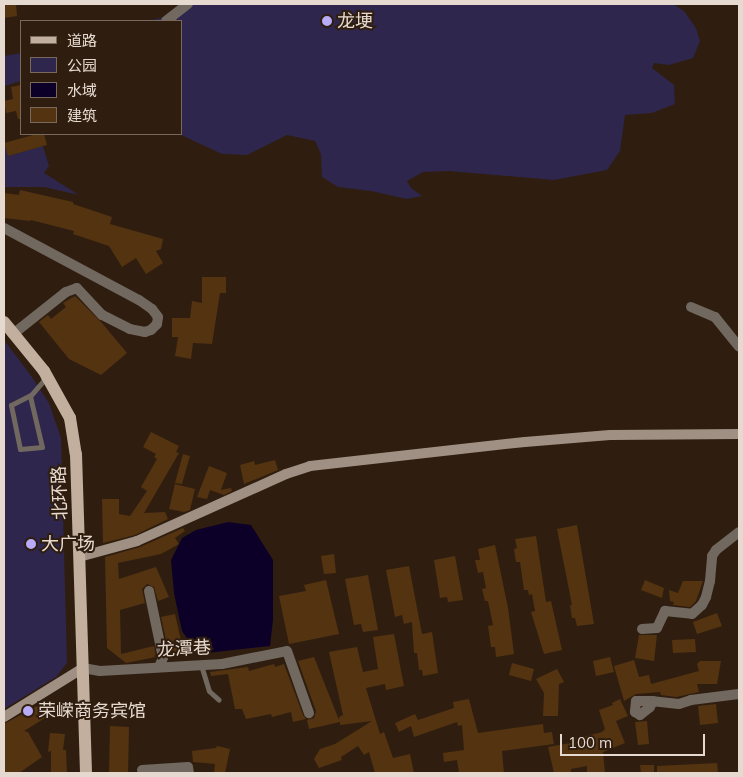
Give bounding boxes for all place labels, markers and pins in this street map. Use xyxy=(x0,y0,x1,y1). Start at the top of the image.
place label: 龙埂 xyxy=(337,10,373,32)
marker: 龙埂 xyxy=(321,15,333,27)
place label: 大广场 xyxy=(41,533,95,555)
marker: 大广场 xyxy=(25,538,37,550)
place label: 荣嵘商务宾馆 xyxy=(38,700,146,722)
marker: 荣嵘商务宾馆 xyxy=(22,705,34,717)

